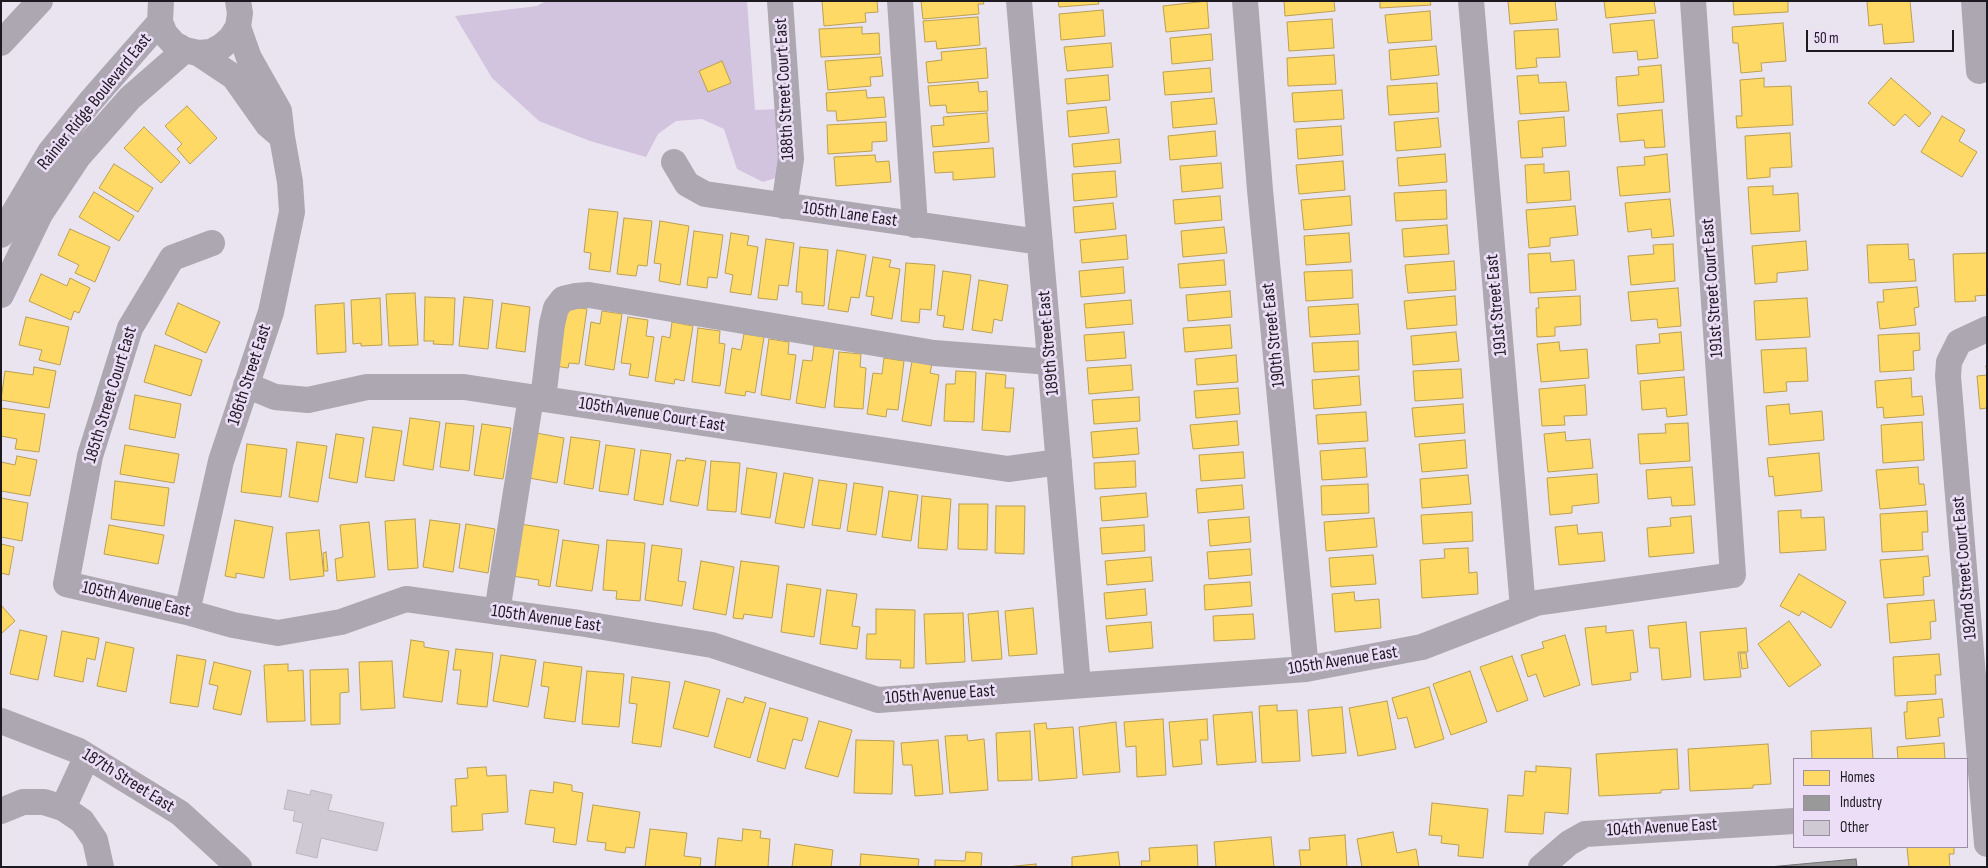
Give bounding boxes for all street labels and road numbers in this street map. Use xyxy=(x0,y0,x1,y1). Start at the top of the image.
street label: 188th Street Court East xyxy=(770,17,800,161)
street label: Rainier Ridge Boulevard East xyxy=(33,29,157,175)
street label: 105th Lane East xyxy=(801,198,899,232)
street label: 191st Street Court East xyxy=(1697,218,1729,358)
street label: 191st Street East xyxy=(1482,253,1512,357)
street label: 190th Street East xyxy=(1258,282,1290,388)
street label: 189th Street East xyxy=(1034,290,1064,396)
street label: 186th Street East xyxy=(224,322,276,428)
street label: 185th Street Court East xyxy=(80,324,142,466)
street label: 105th Avenue Court East xyxy=(577,393,727,437)
street label: 192nd Street Court East xyxy=(1948,495,1982,641)
street label: 105th Avenue East xyxy=(80,577,192,623)
street label: 105th Avenue East xyxy=(490,601,602,637)
street label: 105th Avenue East xyxy=(1287,642,1399,680)
street label: 105th Avenue East xyxy=(884,680,996,710)
street label: 187th Street East xyxy=(78,744,178,818)
street label: 104th Avenue East xyxy=(1606,814,1718,842)

